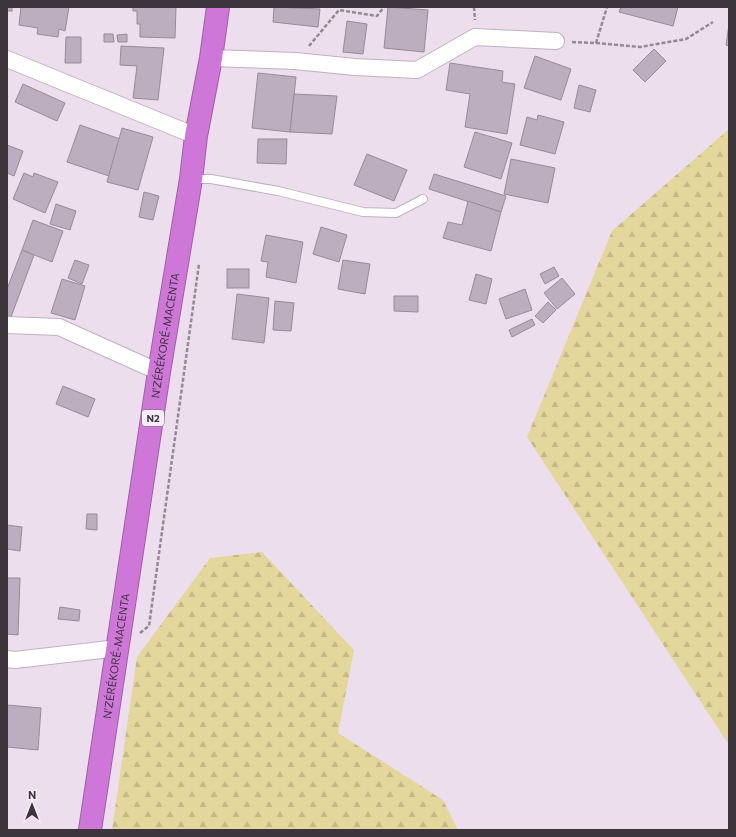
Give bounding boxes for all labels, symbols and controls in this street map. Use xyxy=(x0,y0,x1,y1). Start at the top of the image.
street label: N'ZÉRÉKORÉ-MACENTA xyxy=(148,272,181,399)
road number: N2 xyxy=(142,410,164,426)
street label: N'ZÉRÉKORÉ-MACENTA xyxy=(100,592,132,720)
north arrow xyxy=(12,785,52,825)
text: N xyxy=(28,788,36,801)

